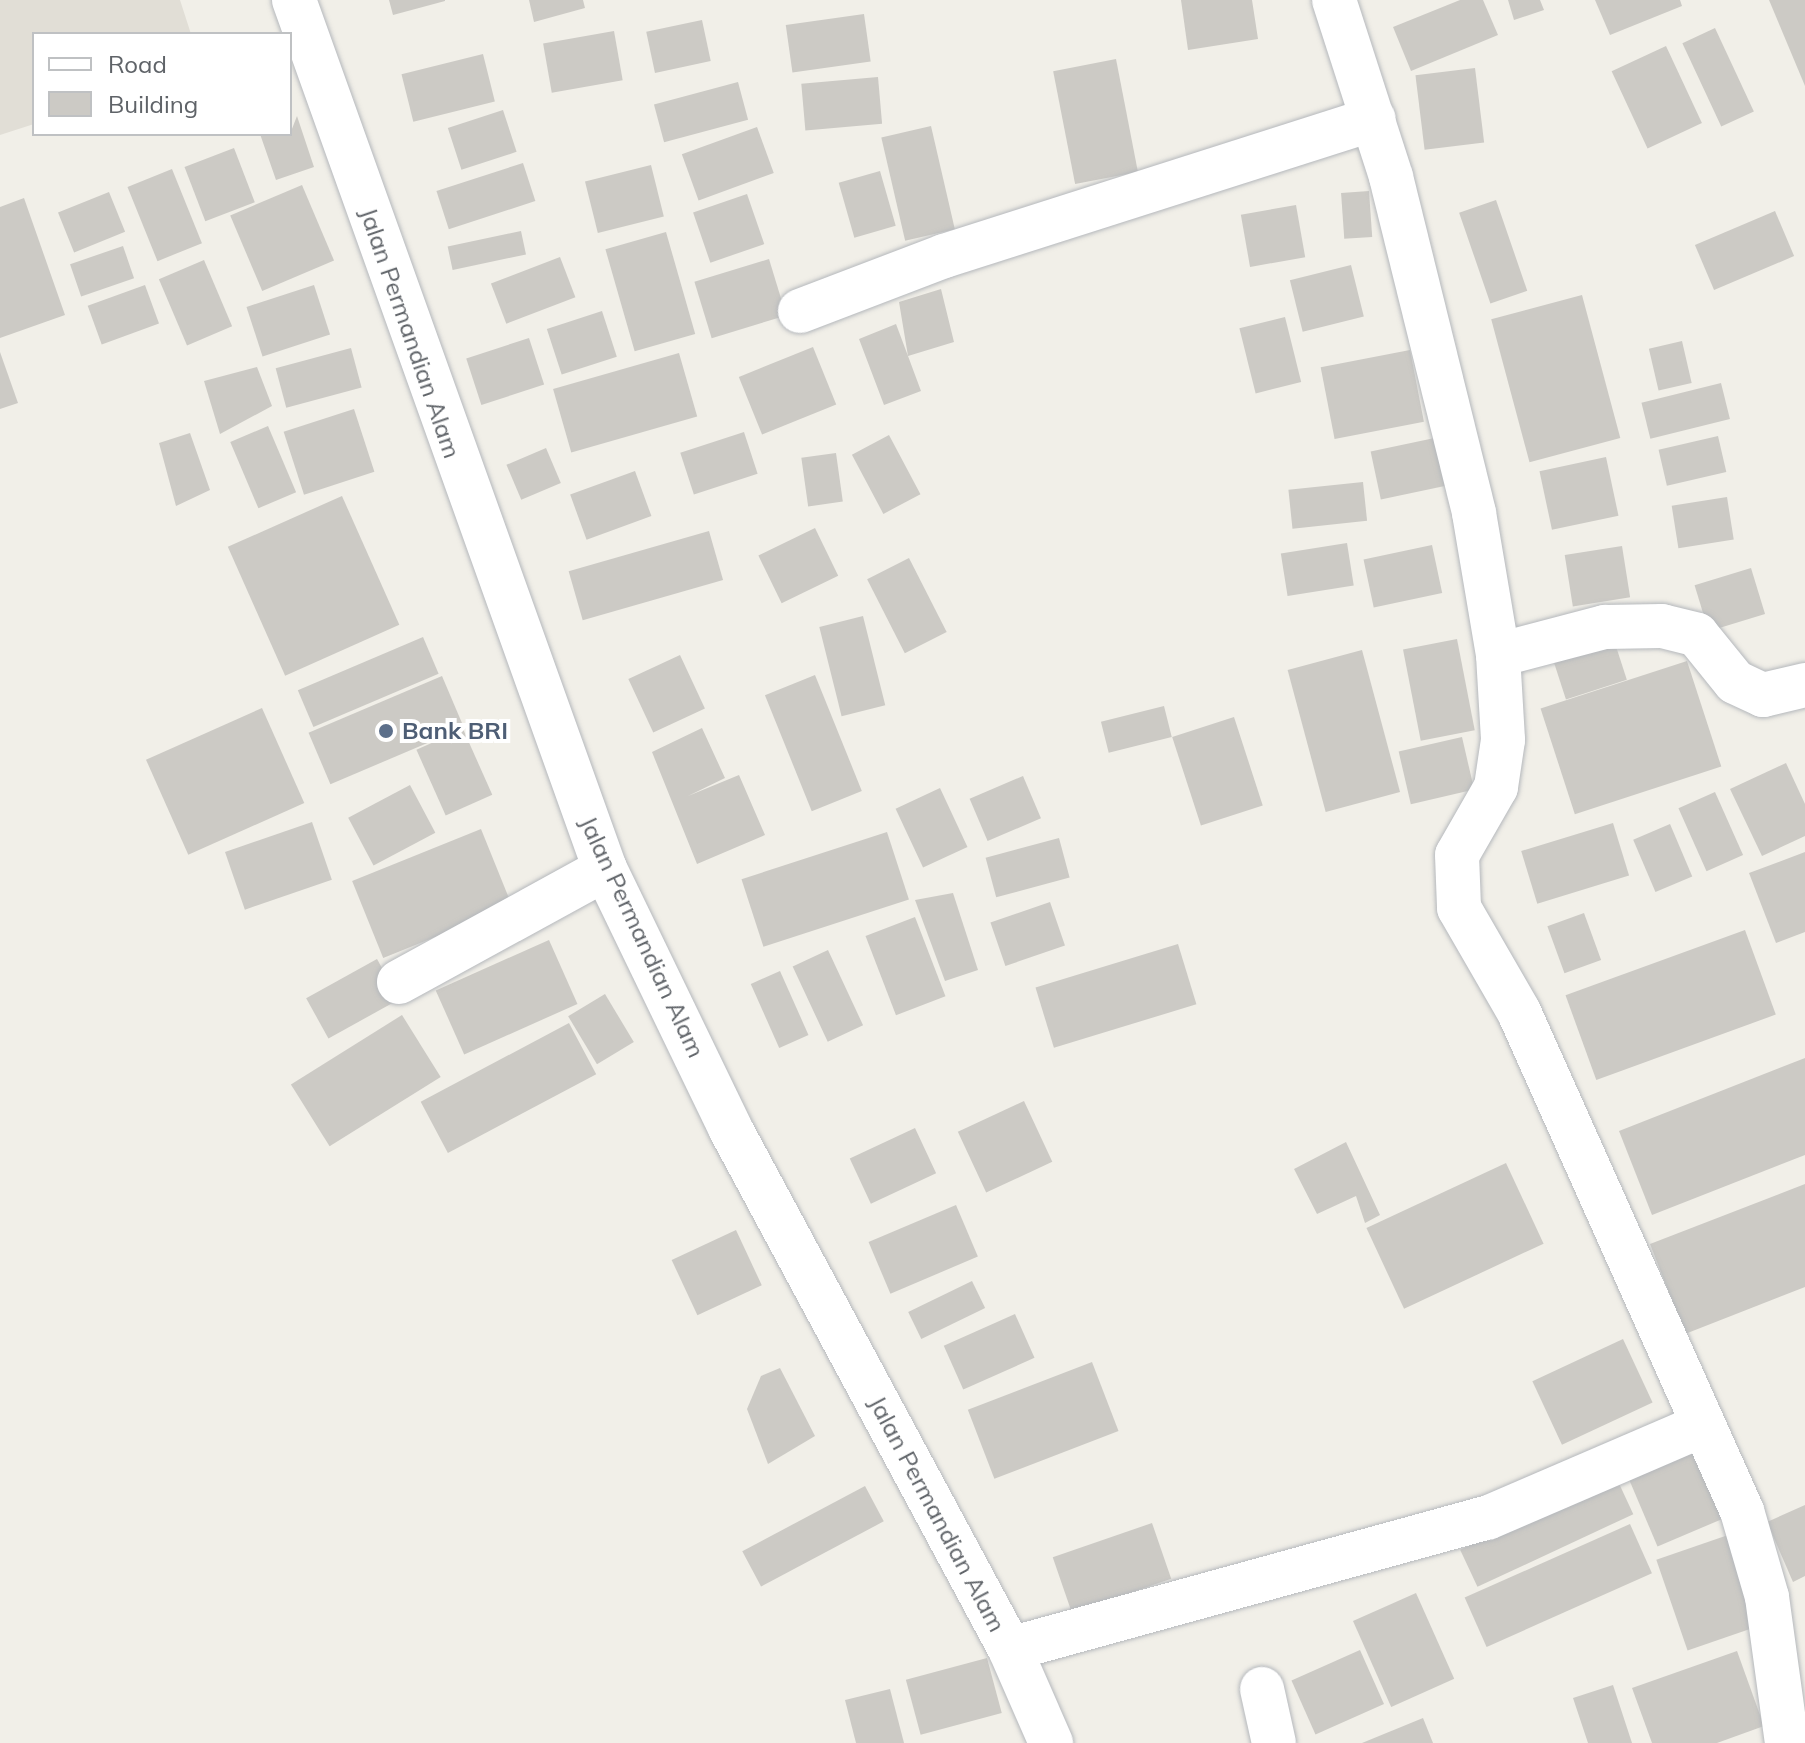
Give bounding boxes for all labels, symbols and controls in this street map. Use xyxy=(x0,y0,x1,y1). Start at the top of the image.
legend xyxy=(32,32,292,136)
text: Road xyxy=(108,49,167,79)
text: Building xyxy=(108,89,198,119)
street label: Jalan Permandian Alam xyxy=(354,204,466,462)
place label: Bank BRI xyxy=(402,717,508,745)
marker: Bank BRI xyxy=(377,722,395,740)
street label: Jalan Permandian Alam xyxy=(573,812,711,1062)
street label: Jalan Permandian Alam xyxy=(863,1391,1011,1637)

